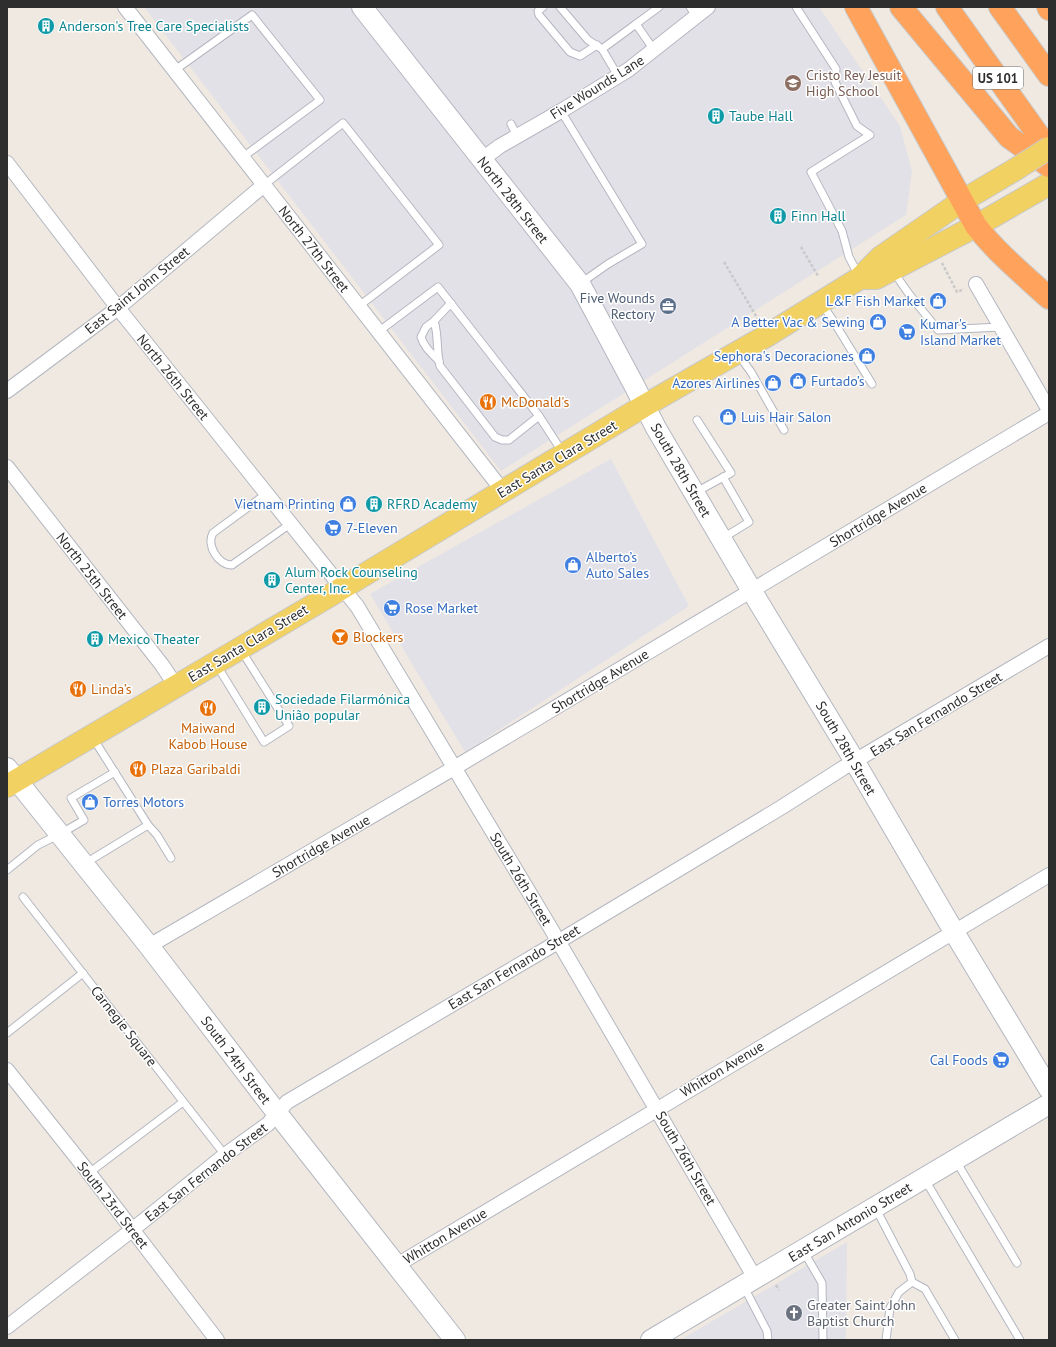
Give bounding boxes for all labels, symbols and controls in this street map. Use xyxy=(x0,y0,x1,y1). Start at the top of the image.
building icon: Anderson's Tree Care Specialists xyxy=(36,16,56,36)
place label: Anderson's Tree Care Specialists xyxy=(59,17,249,35)
street label: Five Wounds Lane xyxy=(547,51,647,123)
place label: Cristo Rey Jesuit High School xyxy=(806,66,902,100)
road number: US 101 xyxy=(973,67,1023,89)
school or university icon: Cristo Rey Jesuit High School xyxy=(783,73,803,93)
building icon: Taube Hall xyxy=(706,106,726,126)
place label: Taube Hall xyxy=(729,107,793,125)
street label: North 28th Street xyxy=(473,153,553,247)
street label: North 27th Street xyxy=(275,202,354,296)
building icon: Finn Hall xyxy=(768,206,788,226)
place label: Finn Hall xyxy=(791,207,846,225)
street label: East Saint John Street xyxy=(81,242,193,338)
place label: Five Wounds Rectory xyxy=(580,289,655,323)
shop icon: L&F Fish Market xyxy=(928,291,948,311)
place label: L&F Fish Market xyxy=(826,292,925,310)
office icon: Five Wounds Rectory xyxy=(658,296,678,316)
shop icon: A Better Vac & Sewing xyxy=(868,312,888,332)
place label: A Better Vac & Sewing xyxy=(731,313,865,331)
place label: Kumar's Island Market xyxy=(920,315,1001,349)
supermarket icon: Kumar's Island Market xyxy=(897,322,917,342)
street label: North 26th Street xyxy=(133,330,213,424)
shop icon: Sephora's Decoraciones xyxy=(857,346,877,366)
place label: Sephora's Decoraciones xyxy=(714,347,854,365)
shop icon: Furtado’s xyxy=(788,371,808,391)
place label: Furtado’s xyxy=(811,372,865,390)
shop icon: Azores Airlines xyxy=(763,373,783,393)
place label: Azores Airlines xyxy=(672,374,760,392)
restaurant icon: McDonald's xyxy=(478,392,498,412)
place label: McDonald's xyxy=(501,393,569,411)
shop icon: Luis Hair Salon xyxy=(718,407,738,427)
place label: Luis Hair Salon xyxy=(741,408,831,426)
street label: East Santa Clara Street xyxy=(494,416,620,502)
street label: South 28th Street xyxy=(647,420,715,521)
street label: Shortridge Avenue xyxy=(826,479,930,551)
shop icon: Vietnam Printing xyxy=(338,494,358,514)
building icon: RFRD Academy xyxy=(364,494,384,514)
place label: Vietnam Printing xyxy=(234,495,335,513)
place label: RFRD Academy xyxy=(387,495,478,513)
supermarket icon: 7-Eleven xyxy=(323,518,343,538)
place label: 7-Eleven xyxy=(346,519,398,537)
street label: North 25th Street xyxy=(52,529,132,623)
place label: Alberto’s Auto Sales xyxy=(586,548,649,582)
shop icon: Alberto’s Auto Sales xyxy=(563,555,583,575)
place label: Alum Rock Counseling Center, Inc. xyxy=(285,563,418,597)
building icon: Alum Rock Counseling Center, Inc. xyxy=(262,570,282,590)
supermarket icon: Rose Market xyxy=(382,598,402,618)
place label: Rose Market xyxy=(405,599,478,617)
street label: East Santa Clara Street xyxy=(185,600,311,686)
bar icon: Blockers xyxy=(330,627,350,647)
place label: Blockers xyxy=(353,628,403,646)
building icon: Mexico Theater xyxy=(85,629,105,649)
place label: Mexico Theater xyxy=(108,630,200,648)
street label: Shortridge Avenue xyxy=(548,645,652,717)
street label: East San Fernando Street xyxy=(867,667,1005,760)
restaurant icon: Linda’s xyxy=(68,679,88,699)
place label: Linda’s xyxy=(91,680,132,698)
place label: Sociedade Filarmónica União popular xyxy=(275,690,410,724)
building icon: Sociedade Filarmónica União popular xyxy=(252,697,272,717)
restaurant icon: Maiwand Kabob House xyxy=(198,698,218,718)
street label: South 28th Street xyxy=(812,698,880,799)
place label: Maiwand Kabob House xyxy=(169,719,247,753)
restaurant icon: Plaza Garibaldi xyxy=(128,759,148,779)
place label: Plaza Garibaldi xyxy=(151,760,241,778)
shop icon: Torres Motors xyxy=(80,792,100,812)
place label: Torres Motors xyxy=(103,793,184,811)
street label: Shortridge Avenue xyxy=(269,811,373,881)
street label: South 26th Street xyxy=(486,829,556,929)
street label: East San Fernando Street xyxy=(445,920,583,1013)
street label: Carnegie Square xyxy=(87,982,161,1070)
street label: South 24th Street xyxy=(197,1012,275,1108)
street label: Whitton Avenue xyxy=(677,1037,767,1101)
supermarket icon: Cal Foods xyxy=(991,1050,1011,1070)
place label: Cal Foods xyxy=(930,1051,988,1069)
street label: South 26th Street xyxy=(652,1108,720,1209)
street label: East San Fernando Street xyxy=(141,1118,271,1225)
street label: South 23rd Street xyxy=(73,1158,153,1252)
street label: East San Antonio Street xyxy=(785,1178,915,1266)
street label: Whitton Avenue xyxy=(400,1204,490,1268)
place label: Greater Saint John Baptist Church xyxy=(807,1296,916,1330)
church icon: Greater Saint John Baptist Church xyxy=(784,1303,804,1323)

